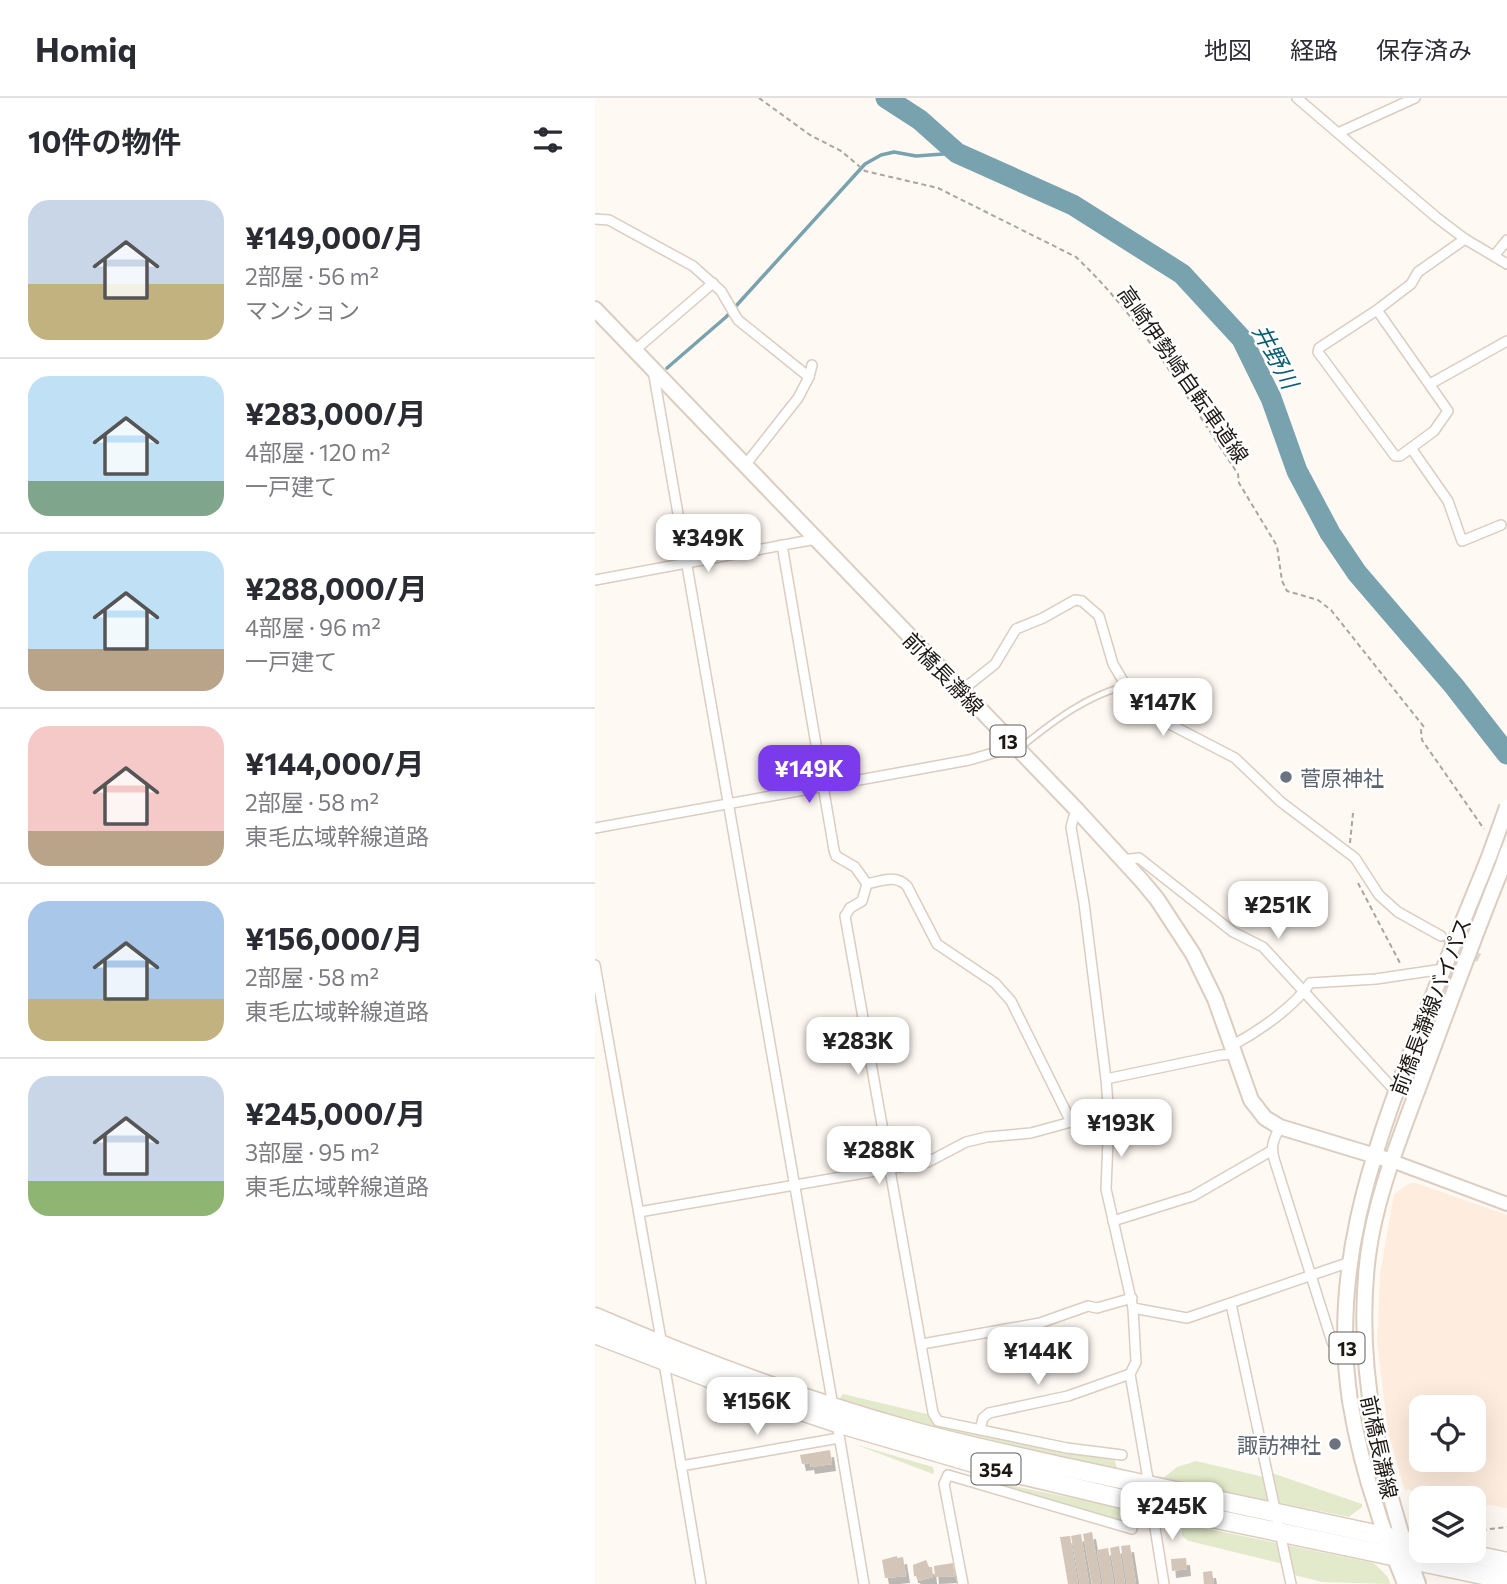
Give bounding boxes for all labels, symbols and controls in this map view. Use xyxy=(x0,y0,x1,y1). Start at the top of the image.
text: Homiq xyxy=(35,28,137,69)
text: 地図 xyxy=(1204,35,1252,64)
text: 経路 xyxy=(1290,35,1338,64)
text: 保存済み xyxy=(1376,35,1472,64)
icon: filters xyxy=(529,121,567,159)
text: 10件の物件 xyxy=(28,122,182,159)
text: ¥149,000/月 xyxy=(245,218,424,255)
icon: home xyxy=(84,228,168,312)
text: 2部屋 · 56 m² xyxy=(245,262,379,290)
street label: 高崎伊勢崎自転車道線 xyxy=(1114,281,1254,467)
text: マンション xyxy=(245,296,360,324)
water label: 井野川 xyxy=(1247,319,1306,396)
text: ¥283,000/月 xyxy=(245,394,427,431)
icon: home xyxy=(84,404,168,488)
text: 4部屋 · 120 m² xyxy=(245,438,390,466)
text: 一戸建て xyxy=(245,472,337,500)
pin: ¥349K xyxy=(659,514,757,574)
text: ¥349K xyxy=(672,523,744,551)
text: ¥288,000/月 xyxy=(245,569,428,606)
icon: home xyxy=(84,579,168,663)
text: 4部屋 · 96 m² xyxy=(245,613,381,641)
street label: 前橋長瀞線 xyxy=(899,627,989,719)
text: 一戸建て xyxy=(245,647,337,675)
pin: ¥147K xyxy=(1114,678,1212,738)
text: ¥147K xyxy=(1129,687,1197,715)
road number: 13 xyxy=(991,726,1025,756)
text: ¥144,000/月 xyxy=(245,744,424,781)
pin: ¥149K xyxy=(760,746,858,805)
icon: home xyxy=(84,754,168,838)
text: ¥149K xyxy=(774,754,844,782)
place label: 菅原神社 xyxy=(1300,765,1384,790)
marker: 菅原神社 xyxy=(1278,769,1294,785)
text: 2部屋 · 58 m² xyxy=(245,788,379,816)
text: 東毛広域幹線道路 xyxy=(245,822,429,850)
pin: ¥251K xyxy=(1229,882,1327,941)
text: ¥251K xyxy=(1244,890,1312,918)
street label: 前橋長瀞線バイパス xyxy=(1385,913,1475,1099)
text: ¥156,000/月 xyxy=(245,919,423,956)
icon: home xyxy=(84,929,168,1013)
text: 2部屋 · 58 m² xyxy=(245,963,379,991)
text: 東毛広域幹線道路 xyxy=(245,997,429,1025)
pin: ¥283K xyxy=(809,1018,907,1077)
text: ¥283K xyxy=(822,1026,894,1054)
text: ¥245,000/月 xyxy=(245,1094,426,1131)
pin: ¥193K xyxy=(1072,1100,1170,1159)
icon: home xyxy=(84,1104,168,1188)
text: ¥193K xyxy=(1087,1108,1155,1136)
pin: ¥288K xyxy=(830,1126,928,1186)
text: ¥288K xyxy=(843,1135,915,1163)
text: 3部屋 · 95 m² xyxy=(245,1138,379,1166)
text: 東毛広域幹線道路 xyxy=(245,1172,429,1200)
pin: ¥144K xyxy=(989,1328,1087,1387)
road number: 13 xyxy=(1329,1332,1365,1364)
text: ¥144K xyxy=(1003,1336,1073,1364)
pin: ¥156K xyxy=(708,1378,806,1437)
text: ¥156K xyxy=(723,1386,791,1414)
street label: 前橋長瀞線 xyxy=(1357,1393,1403,1501)
map controls xyxy=(1409,1395,1486,1563)
button: locate xyxy=(1409,1395,1486,1472)
place label: 諏訪神社 xyxy=(1237,1432,1321,1457)
marker: 諏訪神社 xyxy=(1327,1436,1343,1452)
road number: 354 xyxy=(971,1454,1021,1484)
pin: ¥245K xyxy=(1123,1482,1221,1542)
button: layers xyxy=(1409,1486,1486,1563)
text: ¥245K xyxy=(1136,1491,1208,1519)

